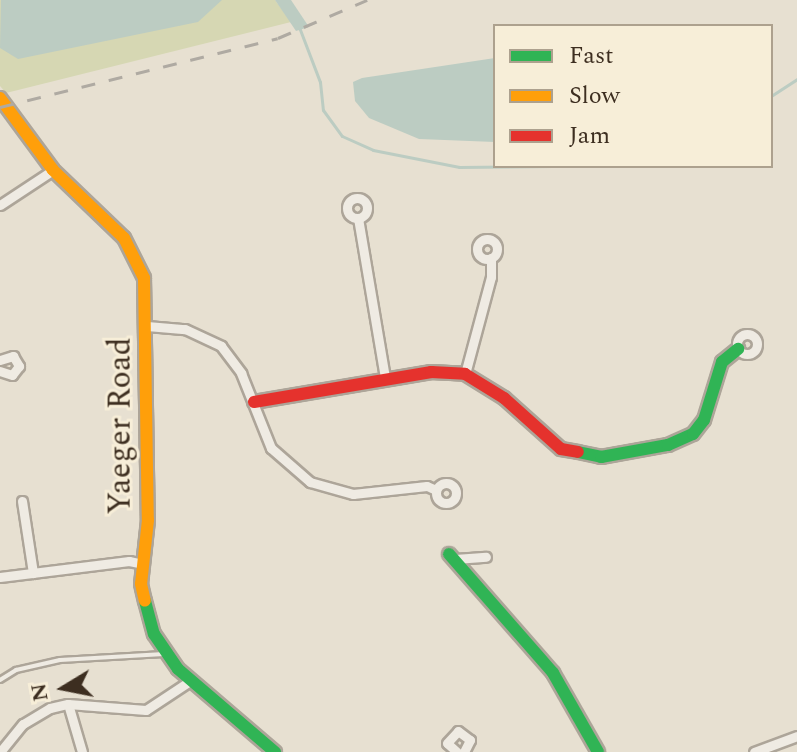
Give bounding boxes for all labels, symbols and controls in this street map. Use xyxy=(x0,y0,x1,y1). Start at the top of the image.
legend xyxy=(493,24,773,168)
text: Fast xyxy=(569,38,614,74)
text: Slow xyxy=(569,78,620,114)
text: Jam xyxy=(569,118,610,154)
street label: Yaeger Road xyxy=(102,337,140,515)
north arrow xyxy=(24,648,104,728)
text: N xyxy=(22,681,58,704)

